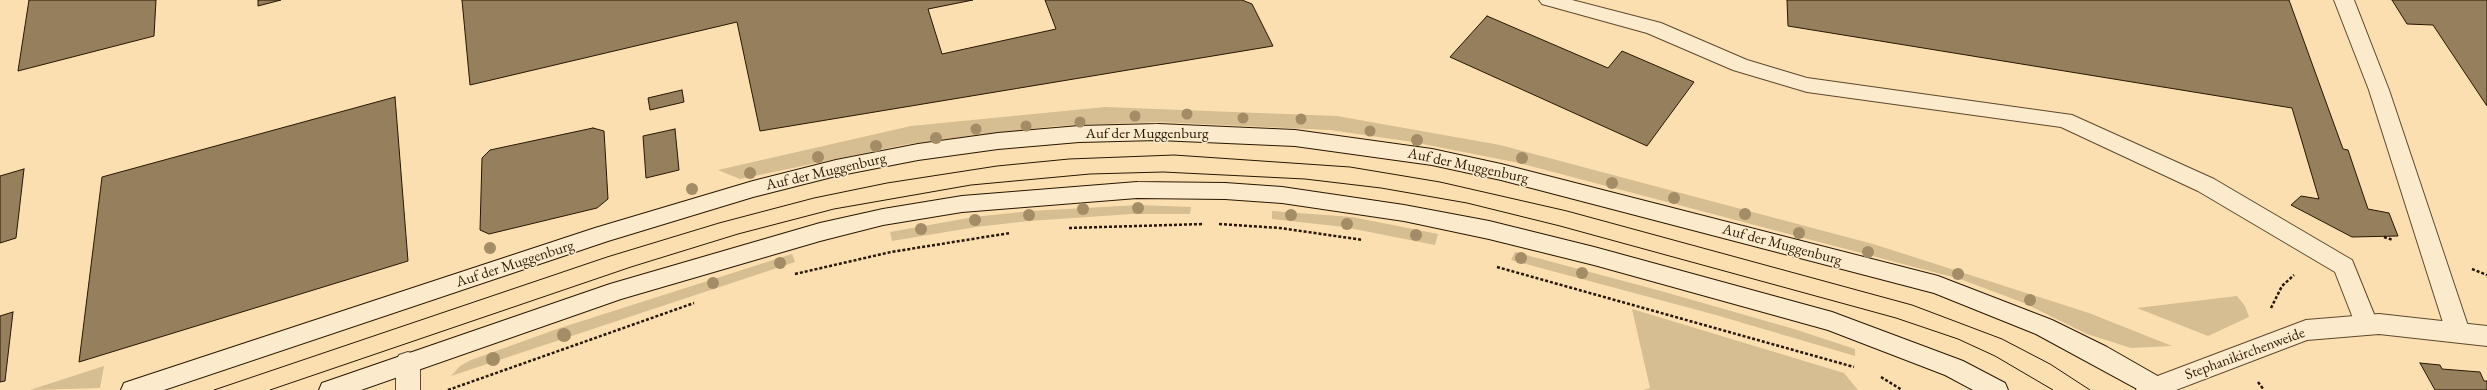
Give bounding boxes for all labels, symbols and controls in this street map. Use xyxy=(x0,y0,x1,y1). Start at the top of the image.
street label: Auf der Muggenburg xyxy=(1086,125,1208,143)
street label: Auf der Muggenburg xyxy=(1406,144,1530,188)
street label: Auf der Muggenburg xyxy=(764,149,888,195)
street label: Auf der Muggenburg xyxy=(1720,220,1844,270)
street label: Auf der Muggenburg xyxy=(454,236,576,292)
street label: Stephanikirchenweide xyxy=(2183,324,2307,384)

